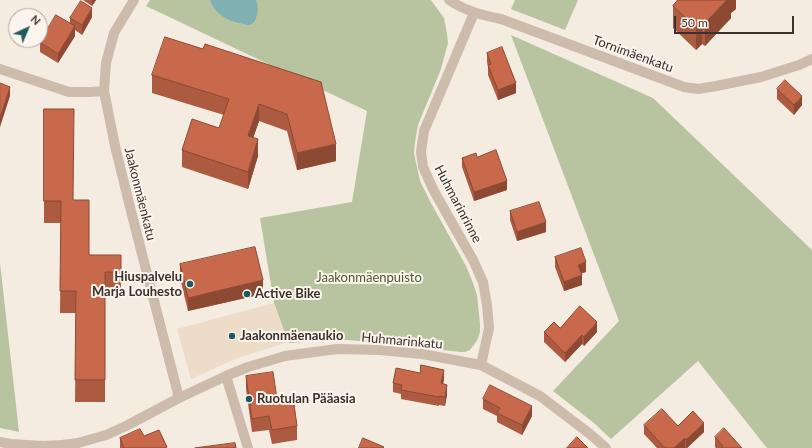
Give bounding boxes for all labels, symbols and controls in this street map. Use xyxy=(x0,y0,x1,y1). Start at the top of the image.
north arrow xyxy=(8,8,48,48)
scale bar xyxy=(676,8,796,34)
text: N xyxy=(28,12,44,27)
text: 50 m xyxy=(681,15,708,30)
street label: Tornimäenkatu xyxy=(591,32,675,76)
street label: Jaakonmäenkatu xyxy=(121,146,159,242)
street label: Huhmarinrinne xyxy=(431,162,485,246)
place label: Hiuspalvelu Marja Louhesto xyxy=(92,269,182,300)
park label: Jaakonmäenpuisto xyxy=(316,270,422,286)
marker: Hiuspalvelu Marja Louhesto xyxy=(185,279,195,289)
place label: Active Bike xyxy=(255,286,321,302)
marker: Active Bike xyxy=(242,289,252,299)
place label: Jaakonmäenaukio xyxy=(240,328,343,344)
street label: Huhmarinkatu xyxy=(361,330,443,352)
marker: Jaakonmäenaukio xyxy=(227,331,237,341)
place label: Ruotulan Pääasia xyxy=(257,391,356,407)
marker: Ruotulan Pääasia xyxy=(244,394,254,404)

